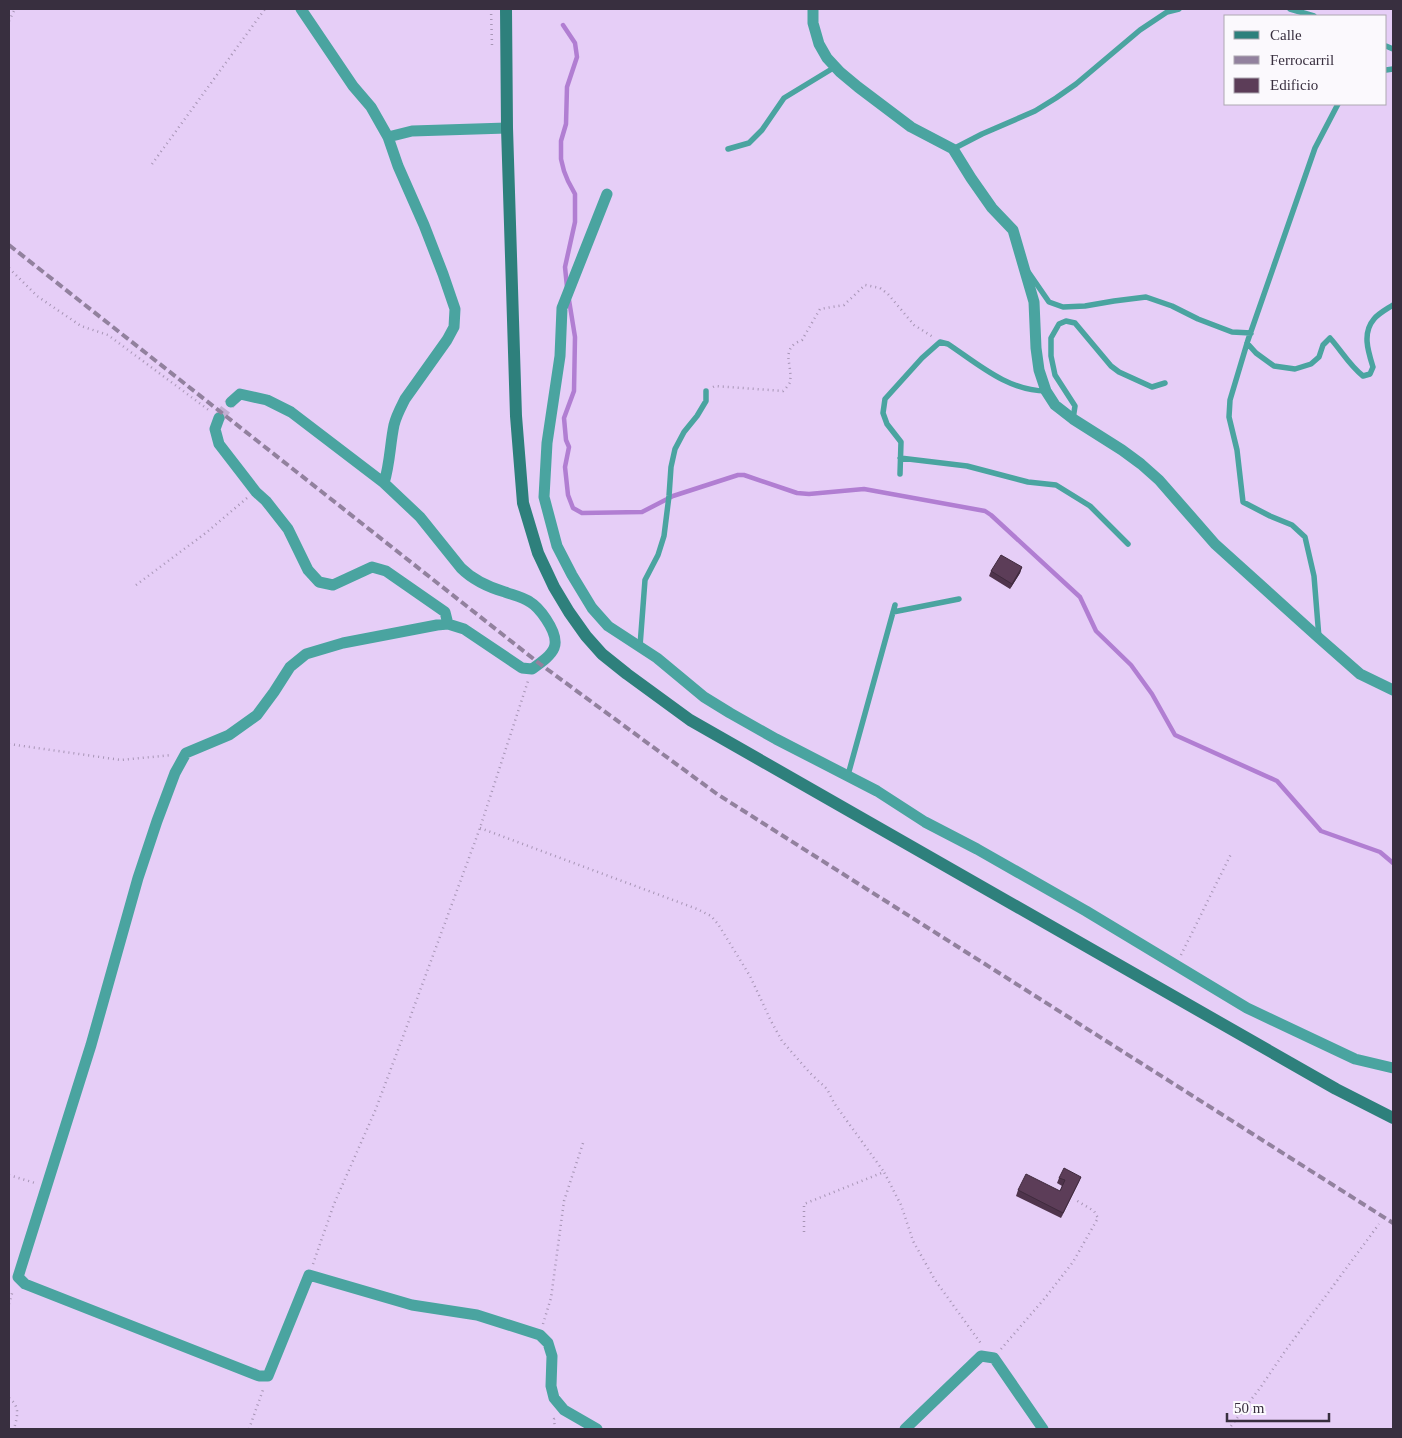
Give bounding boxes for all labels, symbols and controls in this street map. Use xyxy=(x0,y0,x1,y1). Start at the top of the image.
legend xyxy=(1224,15,1387,105)
text: Calle xyxy=(1270,27,1302,43)
text: Ferrocarril xyxy=(1270,52,1334,68)
text: Edificio xyxy=(1270,77,1318,93)
scale bar xyxy=(1227,1390,1330,1422)
text: 50 m xyxy=(1234,1400,1265,1416)

